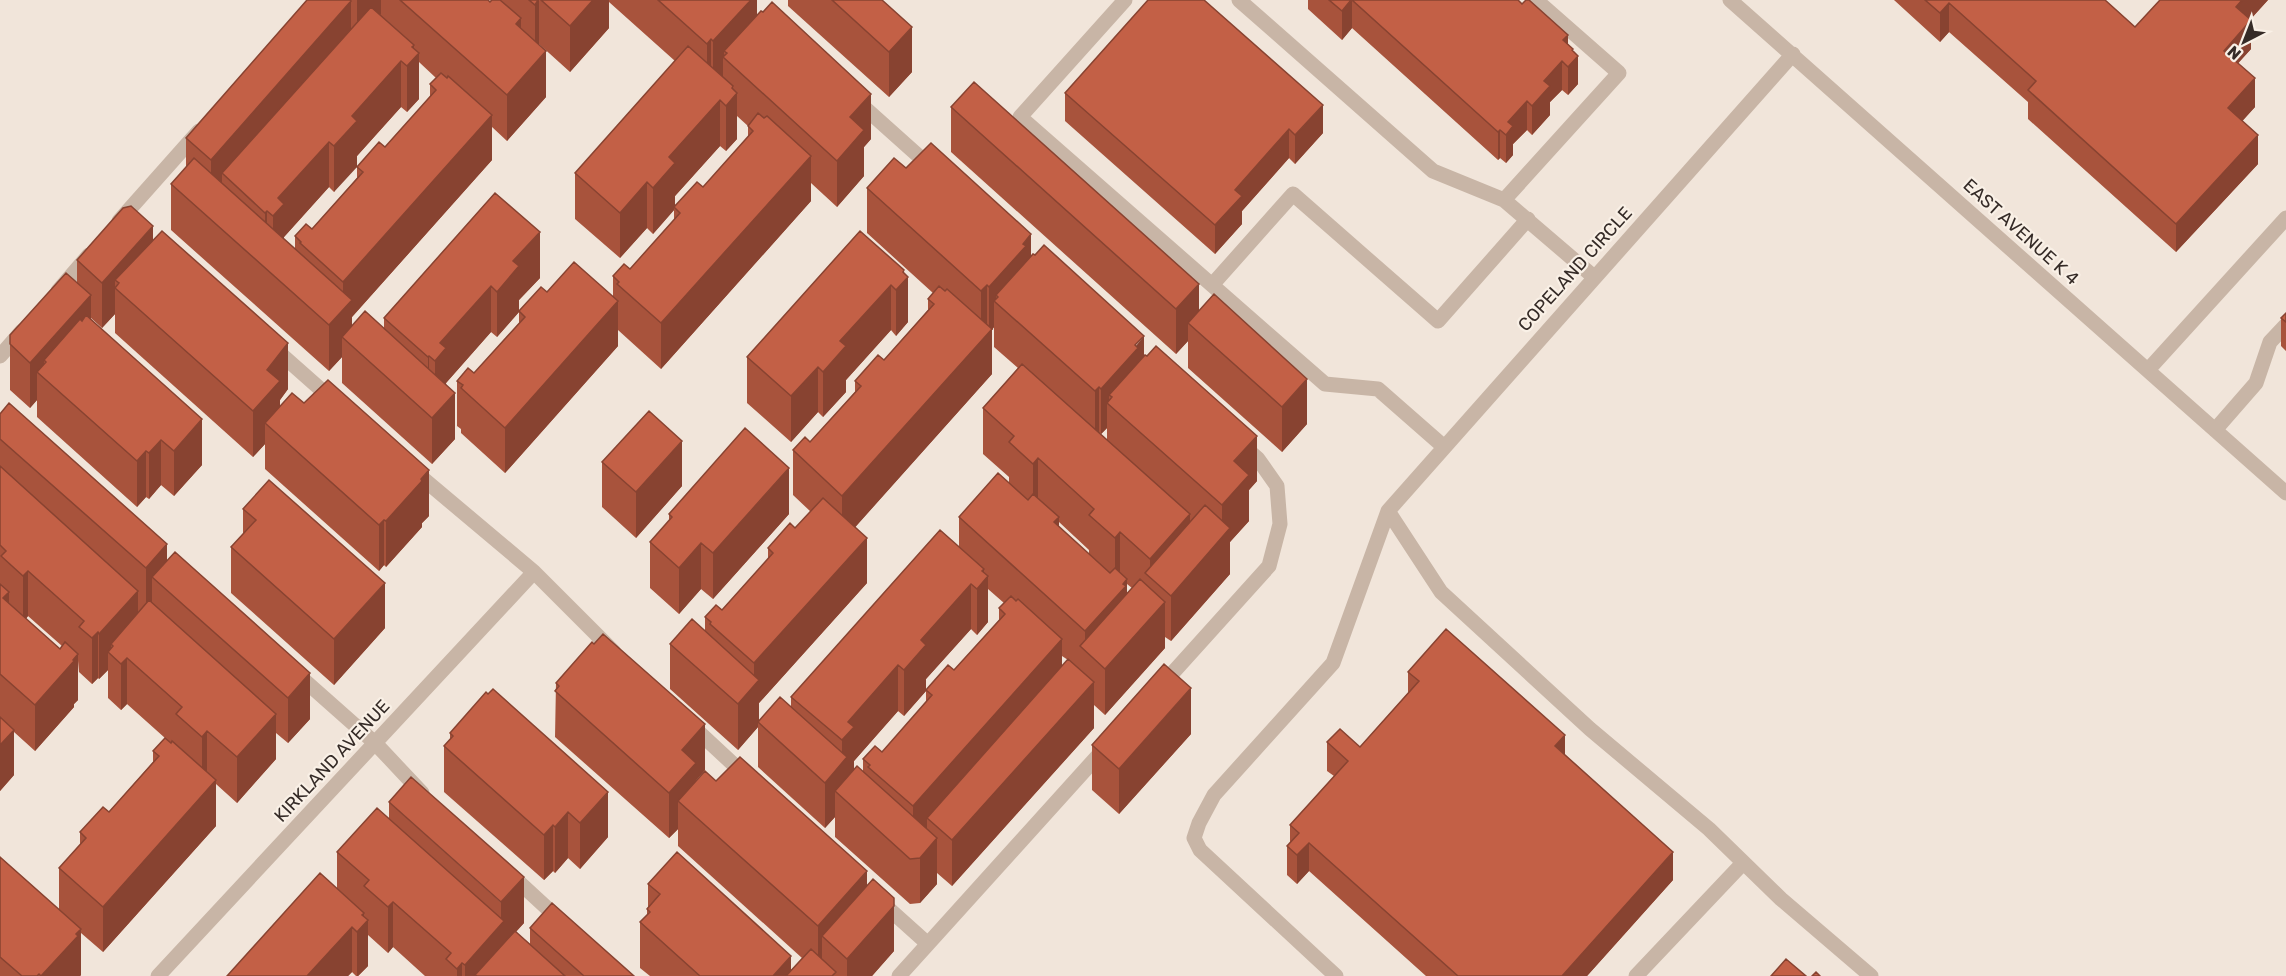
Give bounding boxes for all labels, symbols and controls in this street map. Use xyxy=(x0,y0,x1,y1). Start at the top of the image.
north arrow xyxy=(2214,12,2274,72)
text: N xyxy=(2224,42,2245,64)
street label: EAST AVENUE K 4 xyxy=(1959,174,2083,290)
street label: COPELAND CIRCLE xyxy=(1513,202,1637,336)
street label: KIRKLAND AVENUE xyxy=(270,695,394,827)

